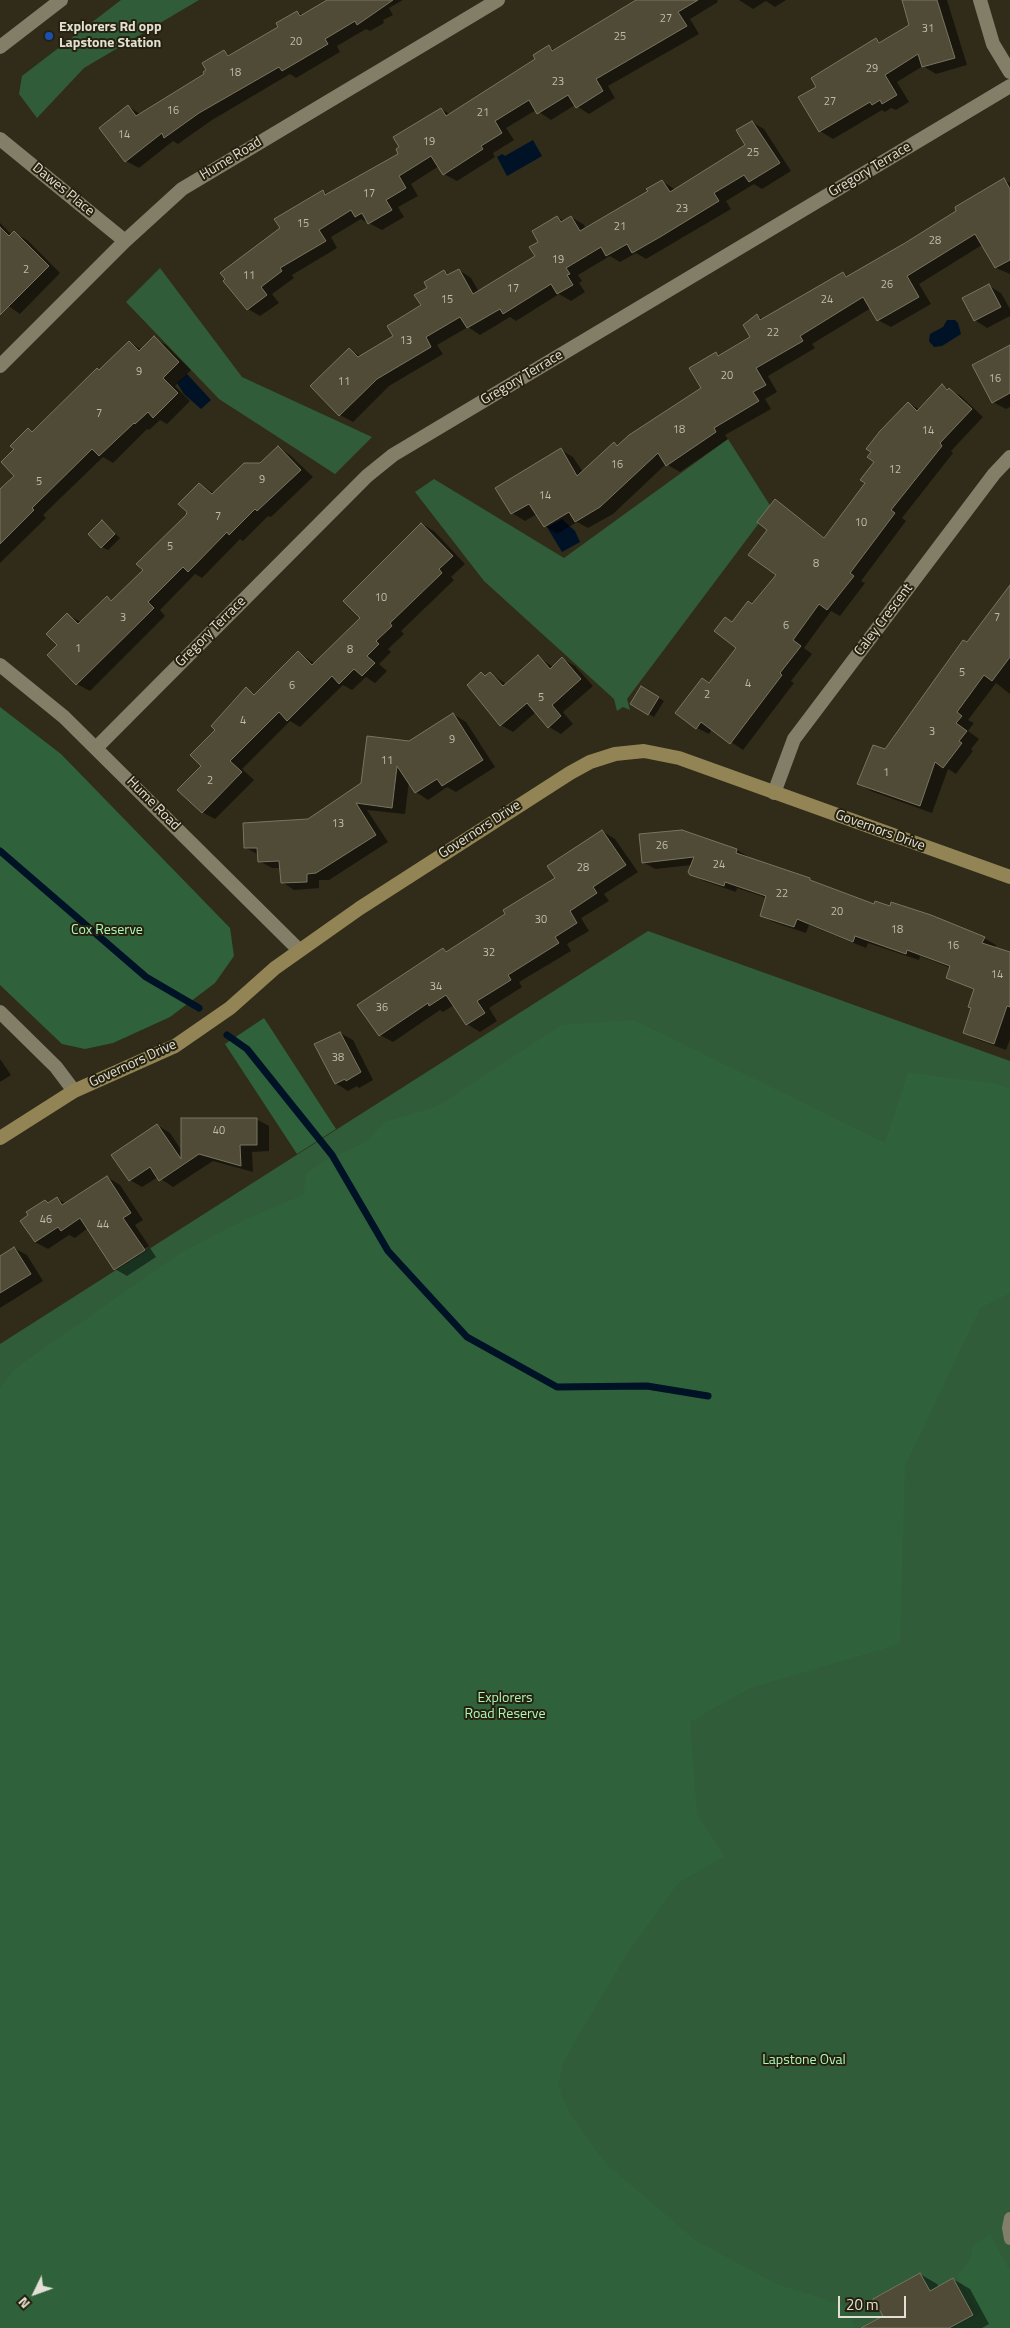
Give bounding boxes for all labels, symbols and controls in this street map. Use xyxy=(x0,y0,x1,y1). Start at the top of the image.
house number: 27 xyxy=(660,12,672,26)
place label: Explorers Rd opp Lapstone Station xyxy=(59,20,162,52)
house number: 31 xyxy=(922,22,934,36)
marker: Explorers Rd opp Lapstone Station xyxy=(43,30,55,42)
house number: 25 xyxy=(614,30,626,44)
house number: 20 xyxy=(290,35,302,49)
house number: 29 xyxy=(866,62,878,76)
house number: 18 xyxy=(229,66,241,80)
house number: 23 xyxy=(552,75,564,89)
house number: 27 xyxy=(824,95,836,109)
house number: 16 xyxy=(167,104,179,118)
house number: 21 xyxy=(477,106,489,120)
house number: 14 xyxy=(118,128,130,142)
street label: Hume Road xyxy=(197,134,265,184)
house number: 19 xyxy=(423,135,435,149)
street label: Gregory Terrace xyxy=(826,139,914,201)
house number: 25 xyxy=(747,146,759,160)
street label: Dawes Place xyxy=(29,160,97,220)
house number: 17 xyxy=(363,187,375,201)
house number: 23 xyxy=(676,202,688,216)
house number: 15 xyxy=(297,217,309,231)
house number: 21 xyxy=(614,220,626,234)
house number: 28 xyxy=(929,234,941,248)
house number: 19 xyxy=(552,253,564,267)
house number: 2 xyxy=(23,263,29,277)
house number: 11 xyxy=(243,269,255,283)
house number: 26 xyxy=(881,278,893,292)
house number: 17 xyxy=(507,282,519,296)
house number: 15 xyxy=(441,293,453,307)
house number: 24 xyxy=(821,293,833,307)
house number: 22 xyxy=(767,326,779,340)
house number: 13 xyxy=(400,334,412,348)
street label: Gregory Terrace xyxy=(478,347,566,409)
house number: 9 xyxy=(136,365,142,379)
house number: 20 xyxy=(721,369,733,383)
house number: 16 xyxy=(989,372,1001,386)
house number: 11 xyxy=(338,375,350,389)
house number: 7 xyxy=(96,407,102,421)
house number: 18 xyxy=(673,423,685,437)
house number: 14 xyxy=(922,424,934,438)
house number: 16 xyxy=(611,458,623,472)
house number: 12 xyxy=(889,463,901,477)
house number: 9 xyxy=(259,473,265,487)
house number: 5 xyxy=(36,475,42,489)
house number: 14 xyxy=(539,489,551,503)
house number: 7 xyxy=(215,510,221,524)
house number: 10 xyxy=(855,516,867,530)
house number: 5 xyxy=(167,540,173,554)
house number: 8 xyxy=(813,557,819,571)
street label: Caley Crescent xyxy=(851,581,917,659)
house number: 10 xyxy=(375,591,387,605)
street label: Gregory Terrace xyxy=(172,593,250,671)
house number: 3 xyxy=(120,611,126,625)
house number: 7 xyxy=(994,611,1000,625)
house number: 6 xyxy=(783,619,789,633)
house number: 1 xyxy=(75,642,81,656)
house number: 8 xyxy=(347,643,353,657)
house number: 5 xyxy=(959,666,965,680)
house number: 4 xyxy=(745,677,751,691)
house number: 6 xyxy=(289,679,295,693)
house number: 2 xyxy=(704,688,710,702)
house number: 5 xyxy=(538,691,544,705)
house number: 4 xyxy=(240,714,246,728)
house number: 3 xyxy=(929,725,935,739)
house number: 9 xyxy=(449,733,455,747)
house number: 11 xyxy=(381,754,393,768)
house number: 1 xyxy=(883,766,889,780)
street label: Hume Road xyxy=(123,774,183,834)
house number: 2 xyxy=(207,774,213,788)
street label: Governors Drive xyxy=(436,797,524,863)
street label: Governors Drive xyxy=(833,807,927,855)
house number: 13 xyxy=(332,817,344,831)
house number: 26 xyxy=(656,839,668,853)
house number: 24 xyxy=(713,858,725,872)
house number: 28 xyxy=(577,861,589,875)
house number: 22 xyxy=(776,887,788,901)
house number: 20 xyxy=(831,905,843,919)
house number: 30 xyxy=(535,913,547,927)
park label: Cox Reserve xyxy=(71,923,143,939)
house number: 18 xyxy=(891,923,903,937)
house number: 16 xyxy=(947,939,959,953)
house number: 32 xyxy=(483,946,495,960)
house number: 14 xyxy=(991,968,1003,982)
house number: 34 xyxy=(430,980,442,994)
house number: 36 xyxy=(376,1001,388,1015)
street label: Governors Drive xyxy=(87,1036,179,1092)
house number: 38 xyxy=(332,1051,344,1065)
house number: 40 xyxy=(213,1124,225,1138)
house number: 46 xyxy=(40,1213,52,1227)
house number: 44 xyxy=(97,1218,109,1232)
park label: Explorers Road Reserve xyxy=(464,1691,546,1724)
park label: Lapstone Oval xyxy=(762,2053,846,2069)
north arrow xyxy=(10,2268,60,2318)
scale bar xyxy=(840,2286,908,2318)
text: N xyxy=(12,2293,35,2314)
text: 20 m xyxy=(846,2293,879,2316)

